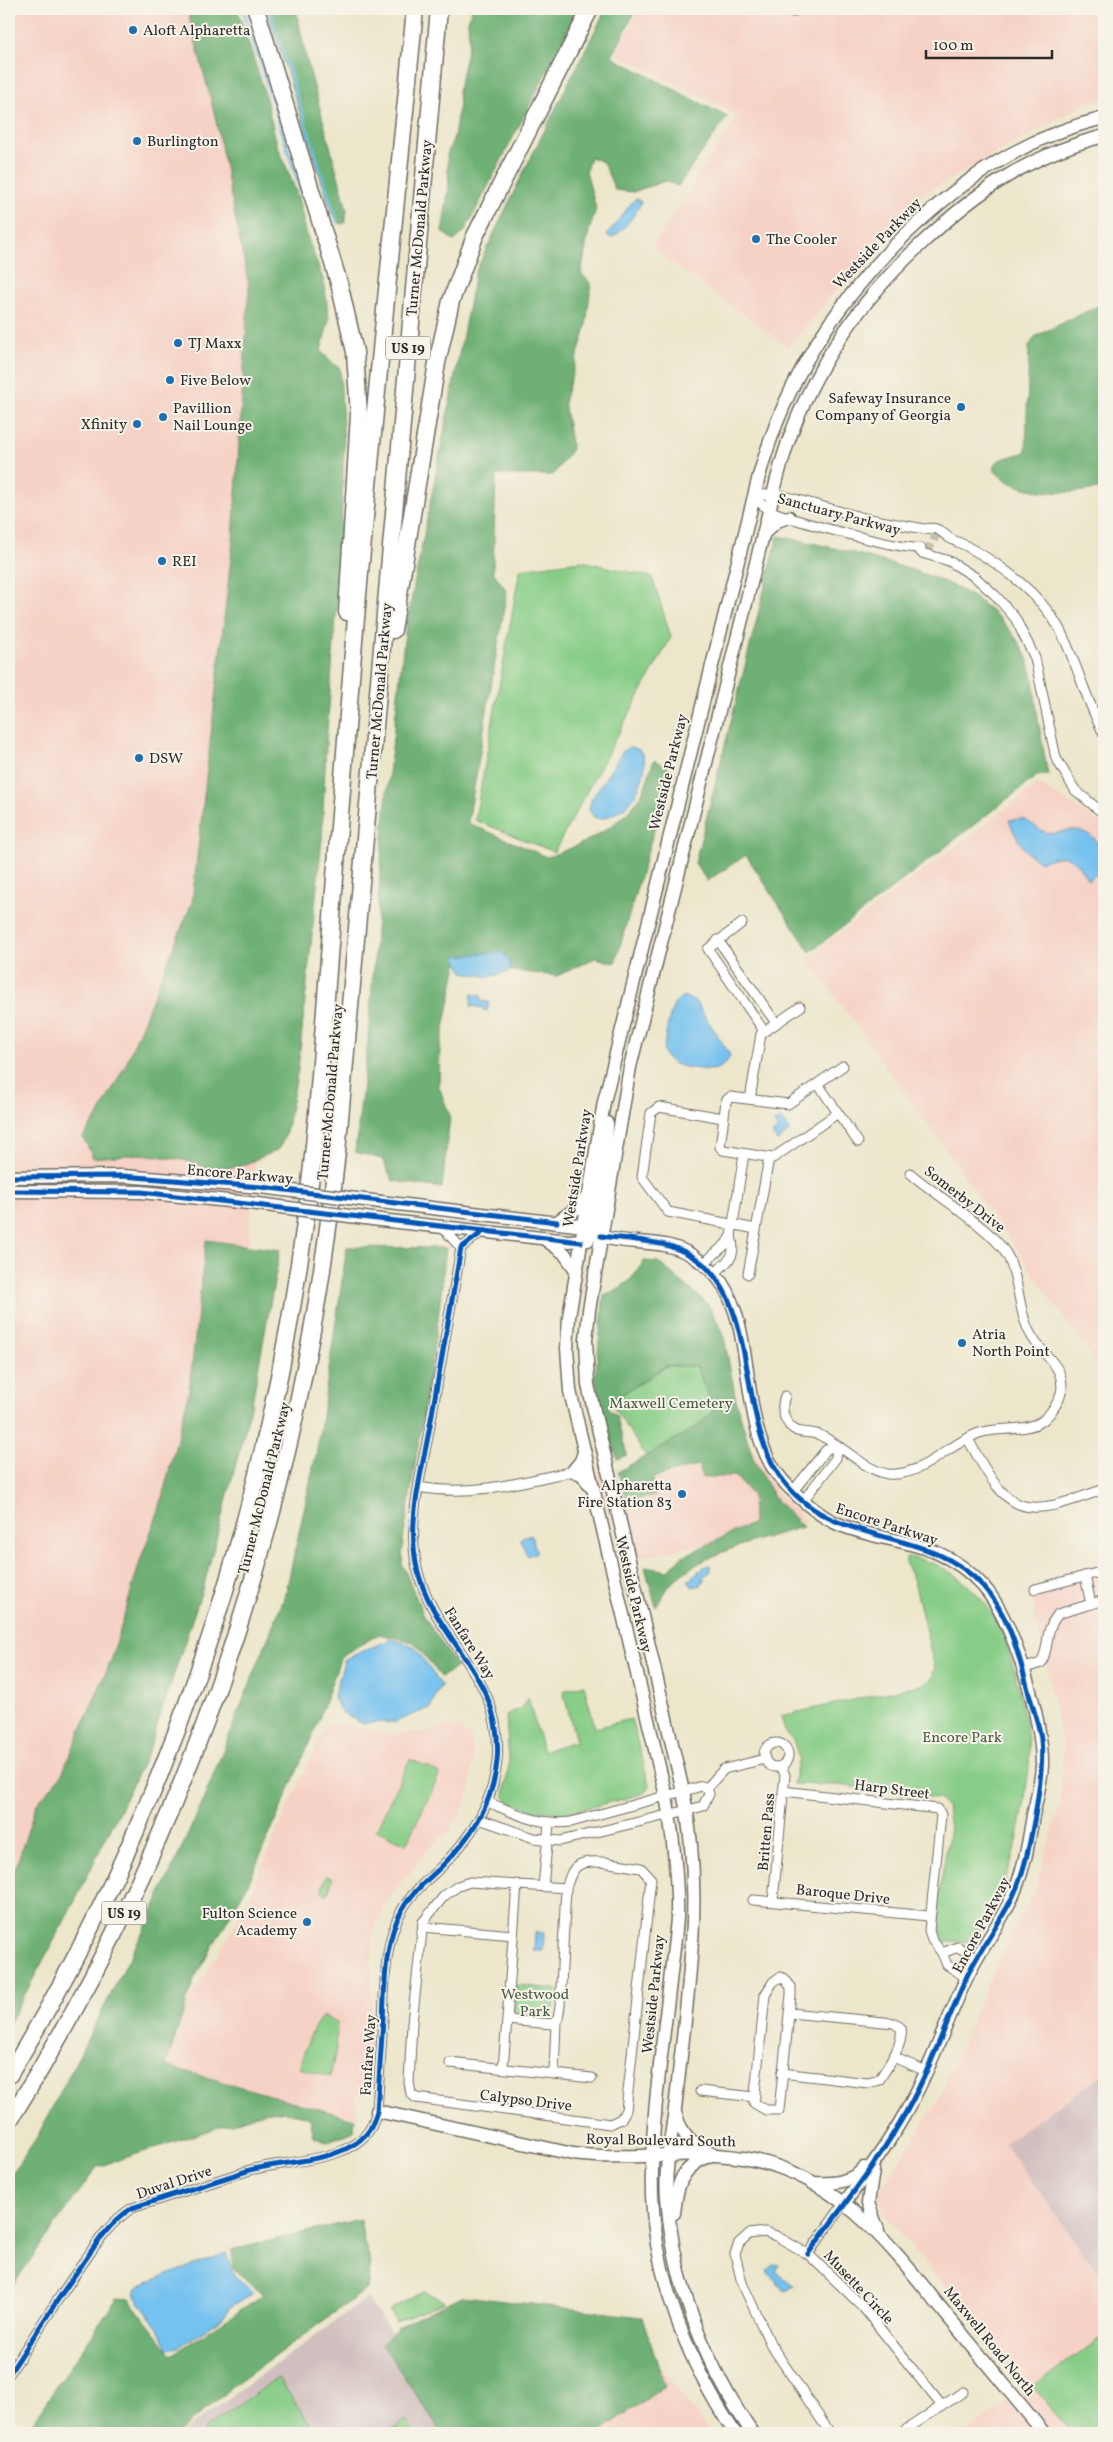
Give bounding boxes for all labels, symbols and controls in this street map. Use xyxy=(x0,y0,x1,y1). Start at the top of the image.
place label: Aloft Alpharetta xyxy=(143,21,251,42)
marker: Aloft Alpharetta xyxy=(127,24,139,36)
scale bar xyxy=(926,28,1052,60)
text: 100 m xyxy=(933,36,973,57)
place label: Burlington xyxy=(147,132,219,153)
marker: Burlington xyxy=(131,135,143,147)
street label: Turner McDonald Parkway xyxy=(402,139,439,317)
street label: Westside Parkway xyxy=(829,194,927,294)
place label: The Cooler xyxy=(766,230,837,251)
marker: The Cooler xyxy=(750,233,762,245)
place label: TJ Maxx xyxy=(188,334,242,355)
road number: US 19 xyxy=(386,336,430,359)
marker: TJ Maxx xyxy=(172,337,184,349)
place label: Five Below xyxy=(180,371,251,392)
marker: Five Below xyxy=(164,374,176,386)
place label: Safeway Insurance Company of Georgia xyxy=(815,389,951,427)
place label: Pavillion Nail Lounge xyxy=(173,399,252,437)
marker: Safeway Insurance Company of Georgia xyxy=(955,401,967,413)
marker: Pavillion Nail Lounge xyxy=(157,411,169,423)
place label: Xfinity xyxy=(81,415,127,436)
marker: Xfinity xyxy=(131,418,143,430)
street label: Sanctuary Parkway xyxy=(775,489,903,542)
place label: REI xyxy=(172,552,197,573)
marker: REI xyxy=(156,555,168,567)
street label: Turner McDonald Parkway xyxy=(362,602,399,780)
street label: Westside Parkway xyxy=(645,712,694,833)
place label: DSW xyxy=(149,749,183,770)
marker: DSW xyxy=(133,752,145,764)
street label: Turner McDonald Parkway xyxy=(313,1003,350,1181)
street label: Westside Parkway xyxy=(559,1108,598,1229)
street label: Encore Parkway xyxy=(186,1160,294,1191)
street label: Somerby Drive xyxy=(919,1162,1009,1239)
place label: Atria North Point xyxy=(972,1325,1050,1363)
marker: Atria North Point xyxy=(956,1337,968,1349)
park label: Maxwell Cemetery xyxy=(609,1394,733,1415)
street label: Turner McDonald Parkway xyxy=(234,1400,297,1577)
place label: Alpharetta Fire Station 83 xyxy=(577,1476,672,1514)
marker: Alpharetta Fire Station 83 xyxy=(676,1488,688,1500)
street label: Encore Parkway xyxy=(833,1499,940,1552)
street label: Westside Parkway xyxy=(609,1534,656,1655)
street label: Fanfare Way xyxy=(438,1604,499,1684)
park label: Encore Park xyxy=(922,1728,1002,1749)
street label: Harp Street xyxy=(853,1775,931,1806)
street label: Britten Pass xyxy=(754,1792,781,1872)
street label: Encore Parkway xyxy=(948,1874,1017,1978)
street label: Baroque Drive xyxy=(795,1880,891,1911)
road number: US 19 xyxy=(102,1902,146,1925)
place label: Fulton Science Academy xyxy=(202,1904,297,1942)
marker: Fulton Science Academy xyxy=(301,1916,313,1928)
street label: Westside Parkway xyxy=(638,1934,671,2055)
park label: Westwood Park xyxy=(501,1985,569,2023)
street label: Fanfare Way xyxy=(356,2014,383,2097)
street label: Calypso Drive xyxy=(479,2085,573,2118)
street label: Royal Boulevard South xyxy=(586,2130,736,2153)
street label: Duval Drive xyxy=(134,2161,215,2206)
street label: Musette Circle xyxy=(818,2246,898,2330)
street label: Maxwell Road North xyxy=(938,2282,1040,2401)

